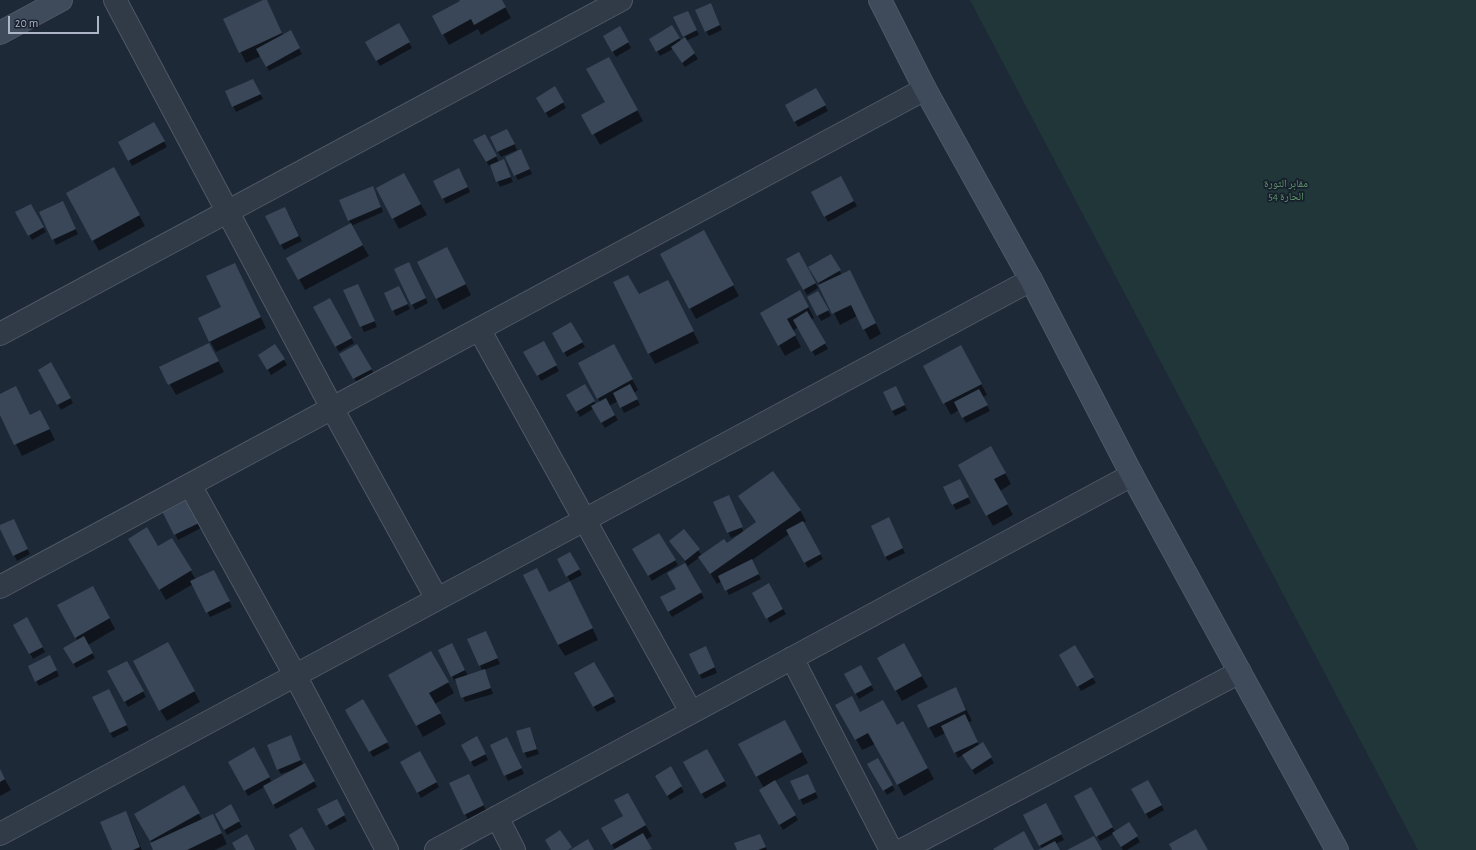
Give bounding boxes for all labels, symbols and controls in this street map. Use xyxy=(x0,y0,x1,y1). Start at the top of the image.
scale bar xyxy=(10,8,101,34)
text: 20 m xyxy=(15,17,38,29)
park label: مقابر الثورة الحارة 54 xyxy=(1264,177,1308,203)

